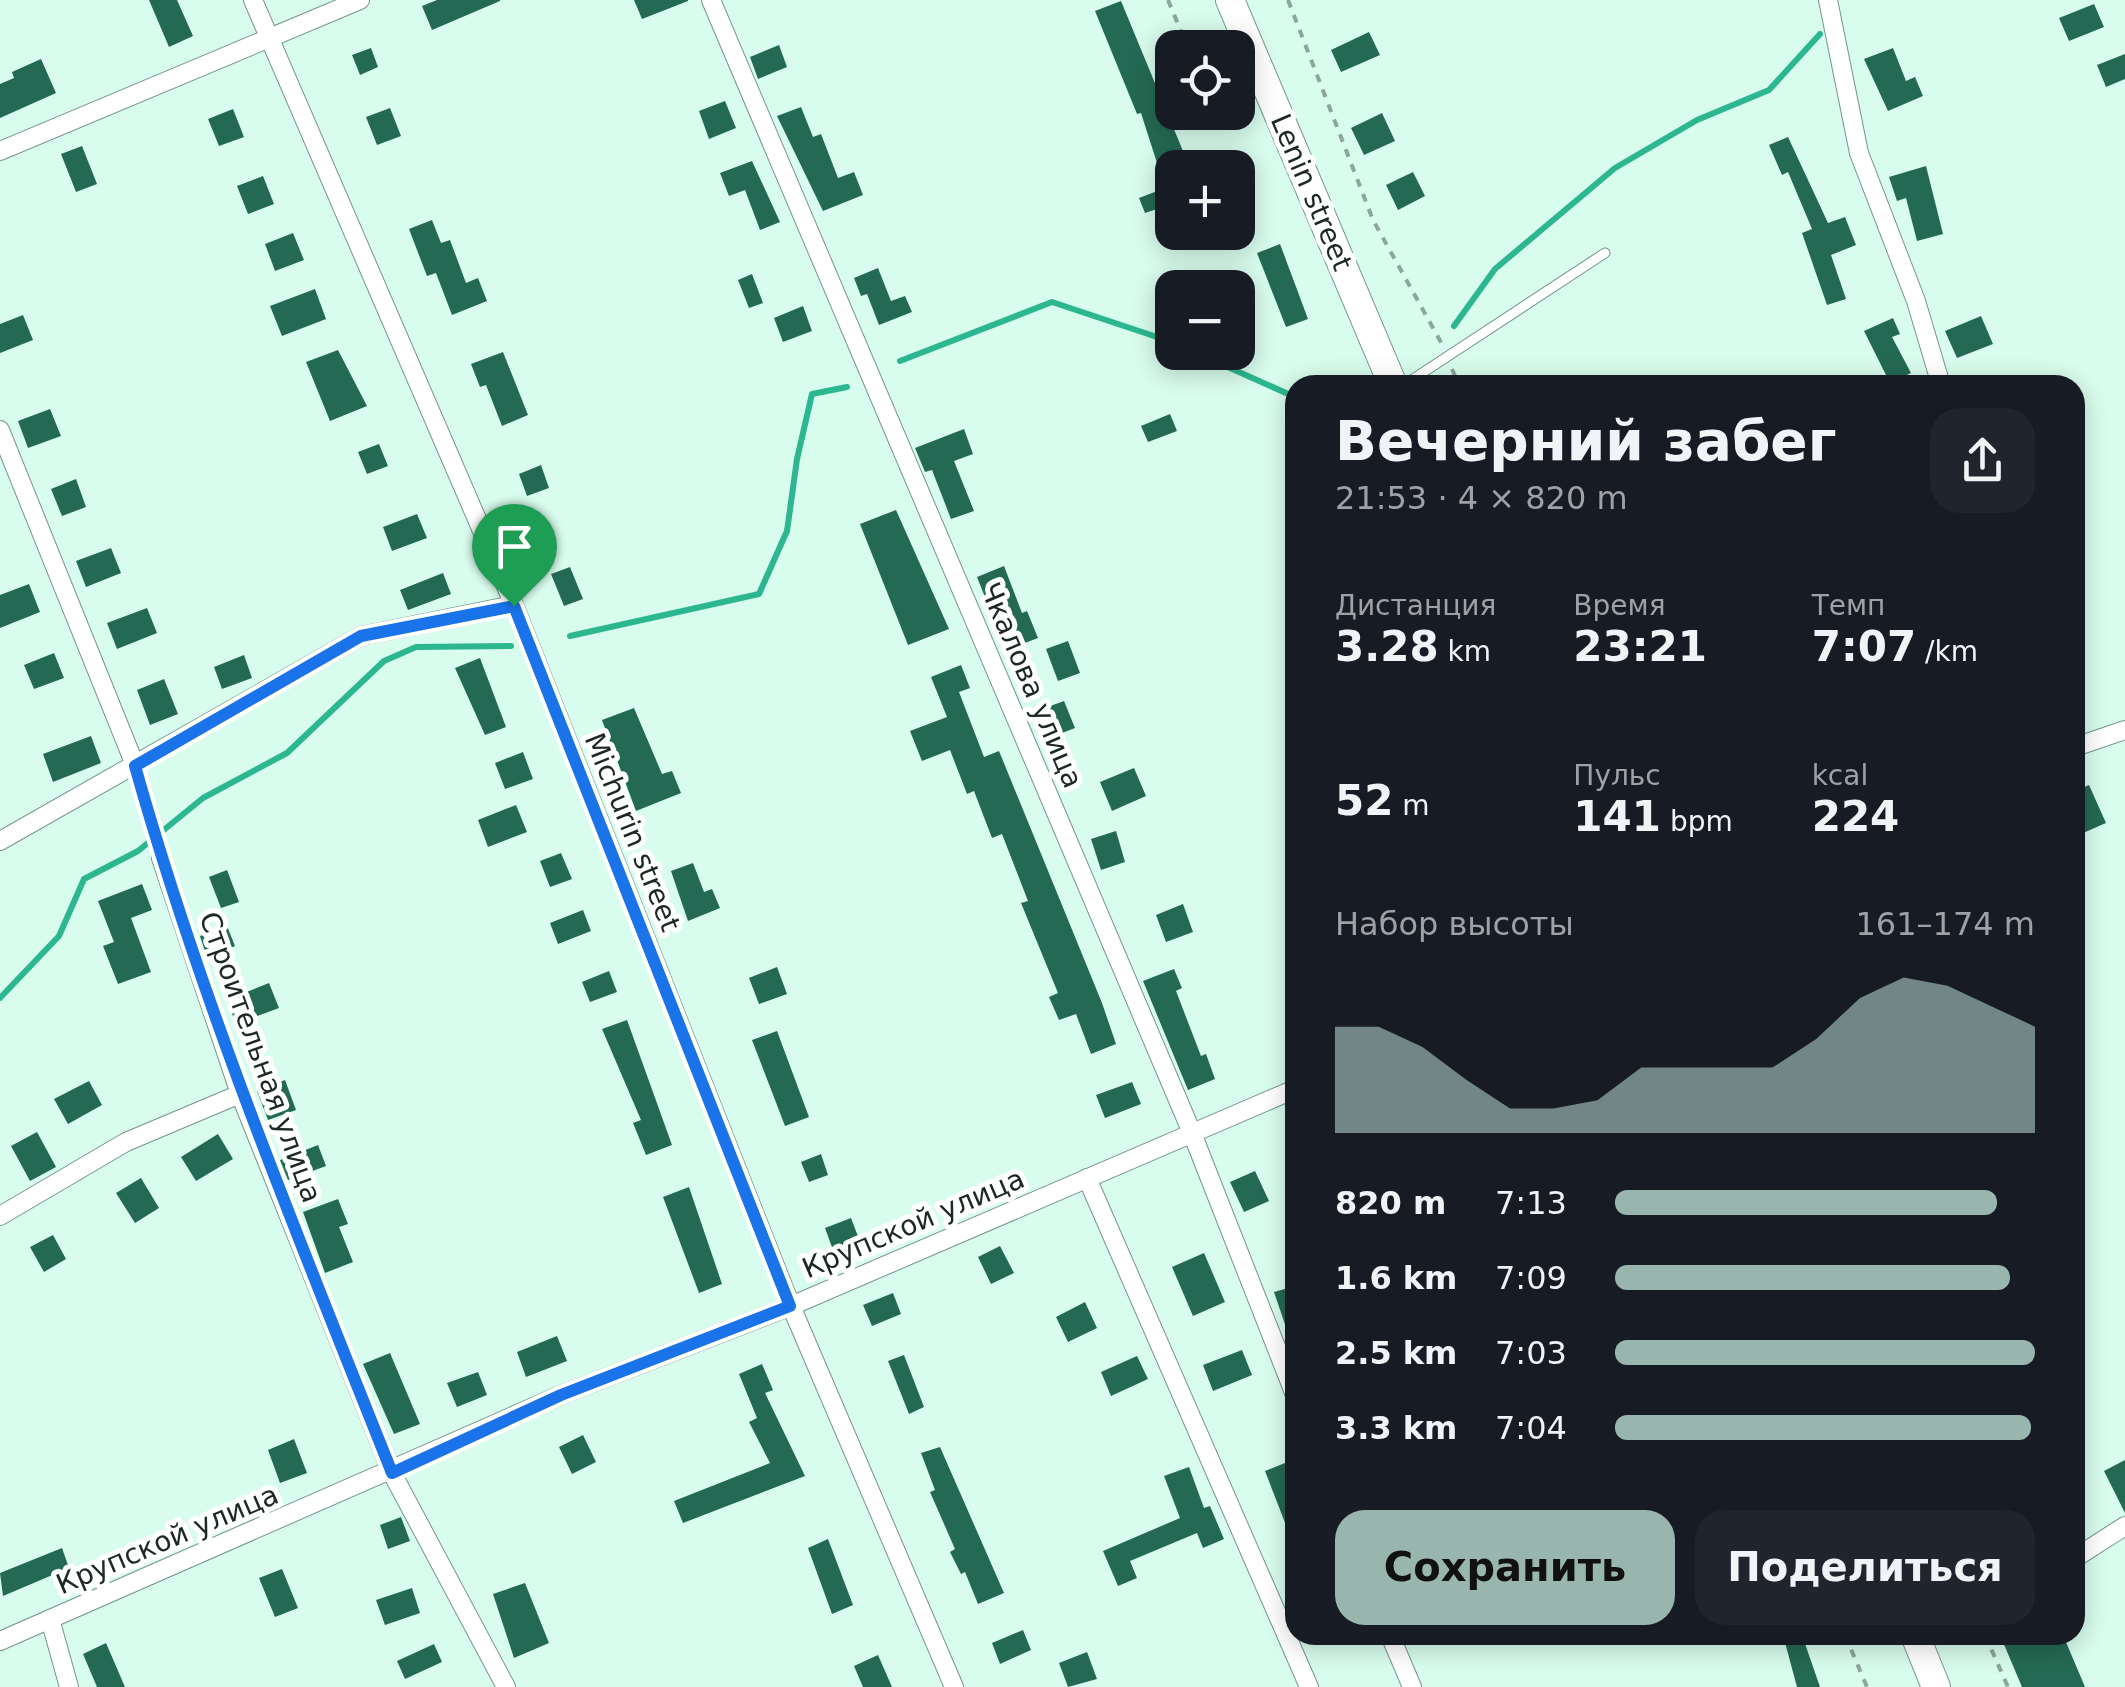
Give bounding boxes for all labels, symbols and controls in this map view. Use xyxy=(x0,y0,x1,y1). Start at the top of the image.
map controls xyxy=(1155,30,1255,370)
button: locate xyxy=(1155,30,1255,130)
street label: Lenin street xyxy=(1264,109,1359,275)
button: + xyxy=(1155,150,1255,250)
button: − xyxy=(1155,270,1255,370)
button: share xyxy=(1930,408,2035,513)
text: Вечерний забег xyxy=(1335,409,1836,473)
text: 21:53 · 4 × 820 m xyxy=(1335,479,1628,517)
pin xyxy=(472,504,557,607)
icon: arrive xyxy=(487,519,542,574)
street label: Чкалова улица xyxy=(973,578,1090,793)
text: Дистанция xyxy=(1335,589,1496,622)
text: Время xyxy=(1573,589,1666,622)
text: Темп xyxy=(1812,589,1885,622)
text: 3.28 xyxy=(1335,622,1439,671)
text: 23:21 xyxy=(1573,622,1707,671)
text: 7:07 xyxy=(1812,622,1916,671)
text: km xyxy=(1439,635,1491,668)
text: /km xyxy=(1916,635,1978,668)
street label: Michurin street xyxy=(578,728,687,936)
text: Пульс xyxy=(1573,759,1661,792)
text: kcal xyxy=(1812,759,1868,792)
text: 52 xyxy=(1335,776,1393,825)
text: m xyxy=(1393,789,1430,822)
text: 141 xyxy=(1573,792,1661,841)
text: 224 xyxy=(1812,792,1899,841)
text: bpm xyxy=(1661,805,1733,838)
text: Набор высоты xyxy=(1335,905,1574,943)
text: 161–174 m xyxy=(1856,905,2035,943)
street label: Строительная улица xyxy=(193,907,329,1207)
street label: Крупской улица xyxy=(797,1162,1029,1285)
text: 820 m xyxy=(1335,1184,1446,1222)
text: 7:13 xyxy=(1495,1184,1567,1222)
text: 1.6 km xyxy=(1335,1259,1457,1297)
text: 7:09 xyxy=(1495,1259,1567,1297)
text: 2.5 km xyxy=(1335,1334,1457,1372)
text: 7:03 xyxy=(1495,1334,1567,1372)
text: 3.3 km xyxy=(1335,1409,1457,1447)
text: 7:04 xyxy=(1495,1409,1567,1447)
street label: Крупской улица xyxy=(51,1478,283,1601)
button: Сохранить xyxy=(1335,1510,1675,1625)
button: Поделиться xyxy=(1695,1510,2035,1625)

